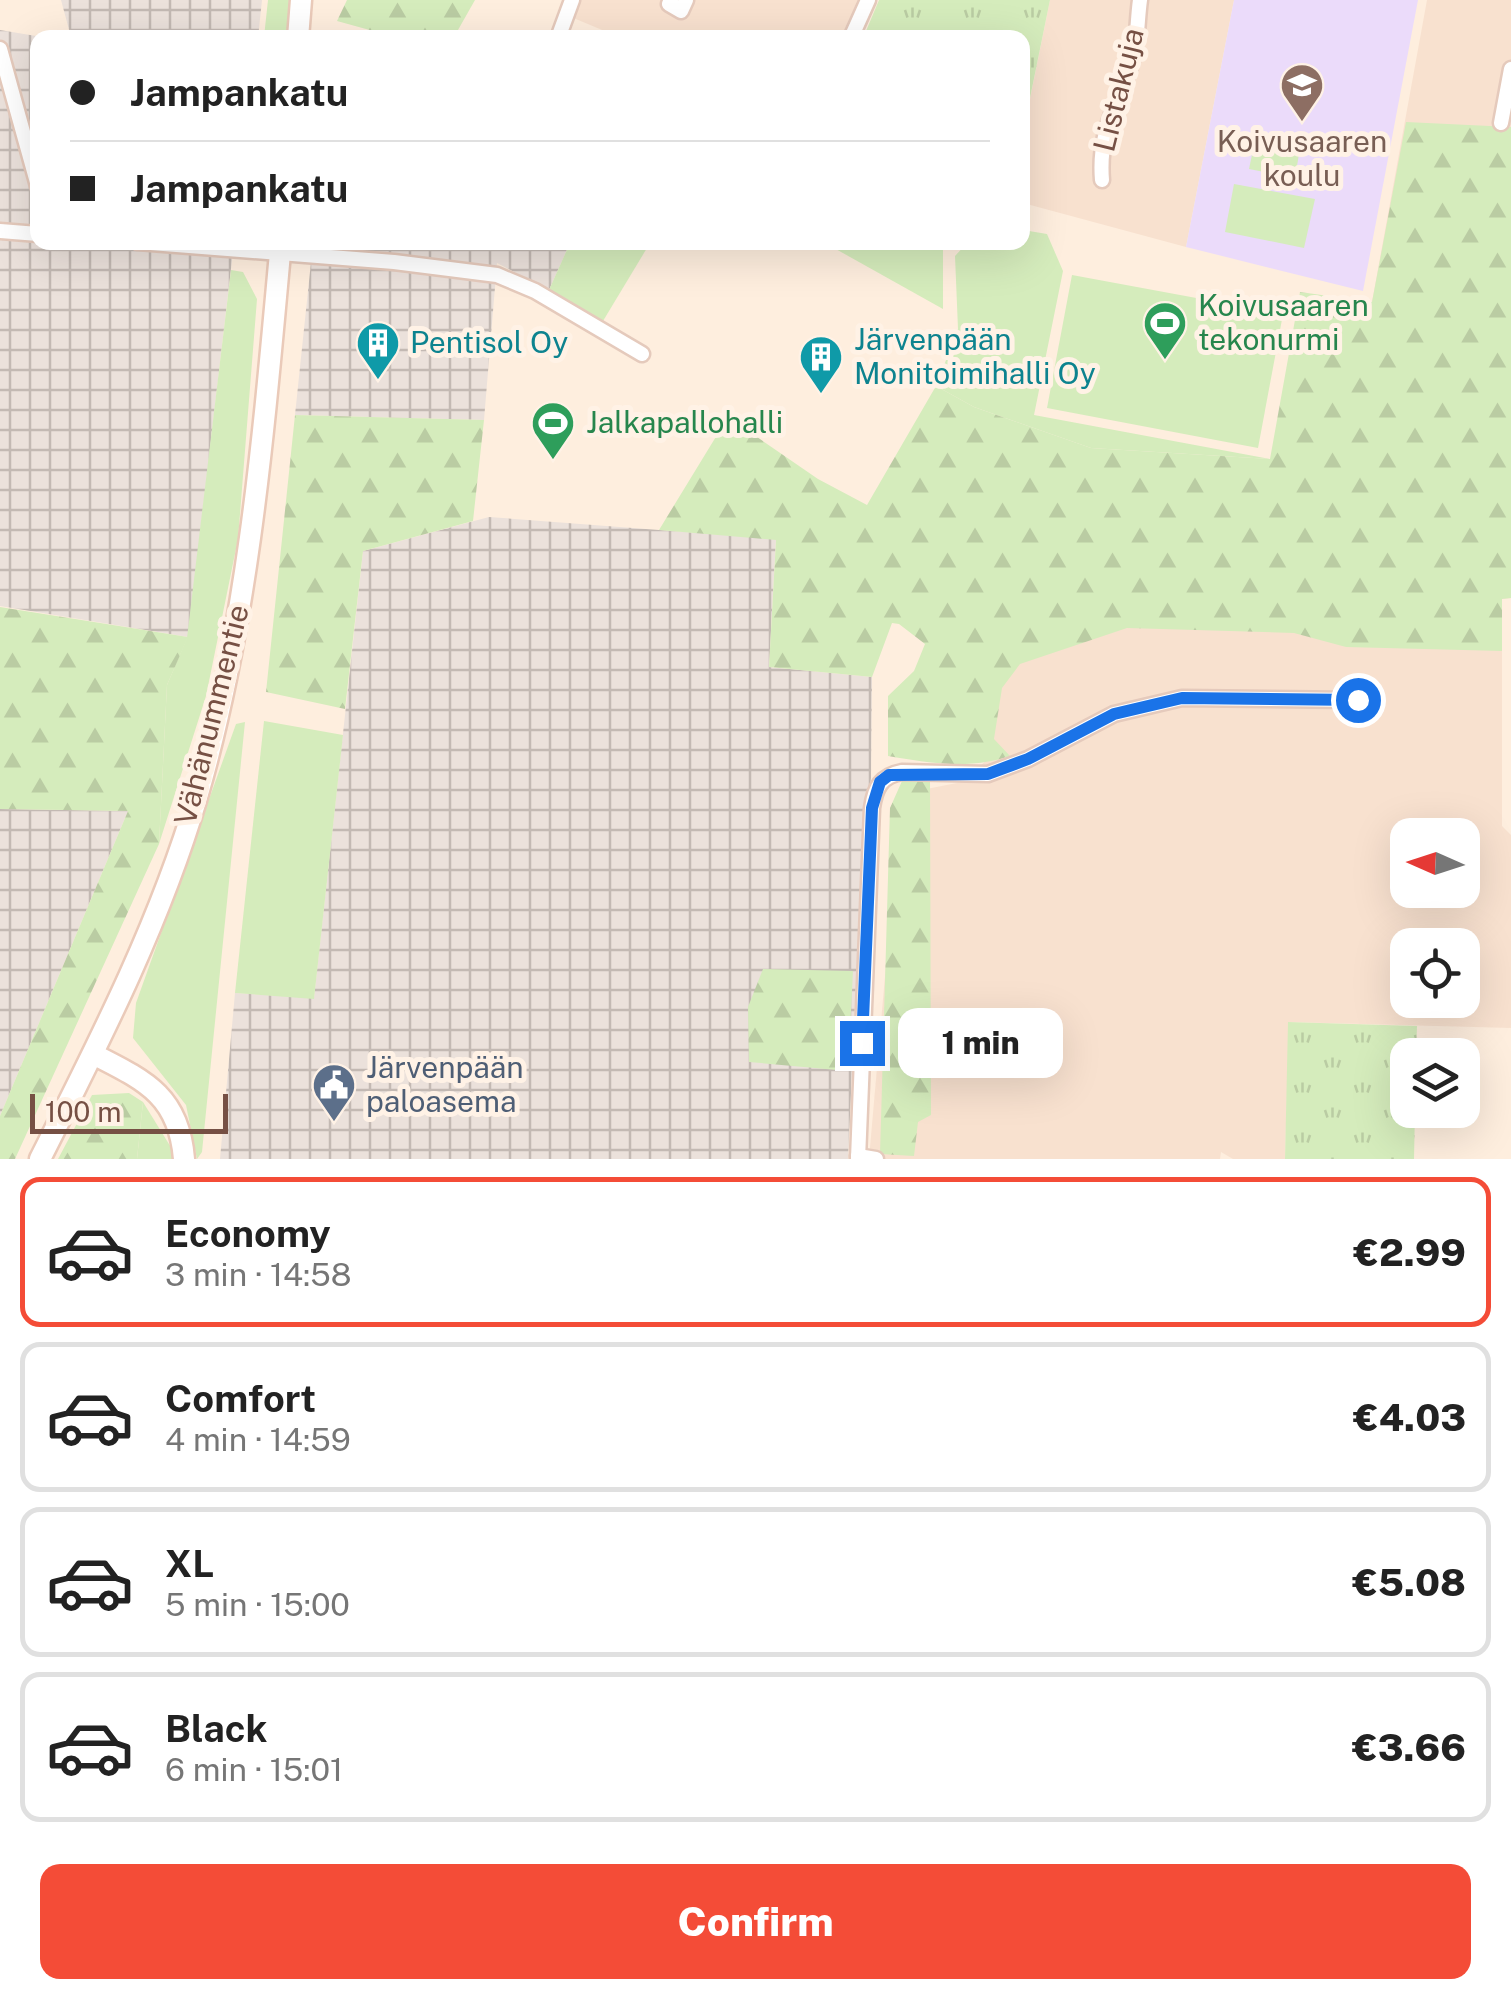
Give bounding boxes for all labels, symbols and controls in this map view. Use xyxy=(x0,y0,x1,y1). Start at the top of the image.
street label: Listakuja xyxy=(1085,24,1151,155)
school or university icon: Koivusaaren koulu xyxy=(1279,62,1325,123)
text: Jampankatu xyxy=(130,70,348,115)
place label: Koivusaaren koulu xyxy=(1217,123,1387,193)
text: Jampankatu xyxy=(130,166,348,211)
place label: Koivusaaren tekonurmi xyxy=(1198,287,1369,357)
sports icon: Koivusaaren tekonurmi xyxy=(1142,300,1188,361)
building icon: Pentisol Oy xyxy=(355,320,401,381)
place label: Järvenpään Monitoimihalli Oy xyxy=(854,321,1096,391)
place label: Pentisol Oy xyxy=(410,324,568,360)
building icon: Järvenpään Monitoimihalli Oy xyxy=(798,334,844,395)
sports icon: Jalkapallohalli xyxy=(530,400,576,461)
place label: Jalkapallohalli xyxy=(586,404,783,440)
street label: Vähänummentie xyxy=(166,601,256,829)
route start xyxy=(1336,678,1381,723)
north arrow xyxy=(1390,818,1480,908)
map controls xyxy=(1390,818,1480,1128)
button: locate xyxy=(1390,928,1480,1018)
callout: 1 min xyxy=(897,1008,1062,1078)
route end xyxy=(840,1021,885,1066)
text: 1 min xyxy=(941,1024,1020,1061)
button: layers xyxy=(1390,1038,1480,1128)
place label: Järvenpään paloasema xyxy=(366,1049,524,1119)
public building icon: Järvenpään paloasema xyxy=(311,1062,357,1123)
scale bar xyxy=(30,1089,228,1134)
text: 100 m xyxy=(45,1095,122,1128)
icon: car xyxy=(45,1207,135,1297)
text: Economy xyxy=(165,1211,331,1256)
text: €2.99 xyxy=(1353,1230,1466,1275)
text: 3 min · 14:58 xyxy=(165,1256,351,1293)
icon: car xyxy=(45,1372,135,1462)
text: Comfort xyxy=(165,1376,316,1421)
text: €4.03 xyxy=(1353,1395,1466,1440)
text: 4 min · 14:59 xyxy=(165,1421,351,1458)
icon: car xyxy=(45,1537,135,1627)
text: XL xyxy=(165,1541,214,1586)
text: €5.08 xyxy=(1352,1560,1466,1605)
text: 5 min · 15:00 xyxy=(165,1586,350,1623)
icon: car xyxy=(45,1702,135,1792)
text: Black xyxy=(165,1706,268,1751)
text: €3.66 xyxy=(1352,1725,1466,1770)
text: 6 min · 15:01 xyxy=(165,1751,343,1788)
button: Confirm xyxy=(40,1864,1471,1979)

